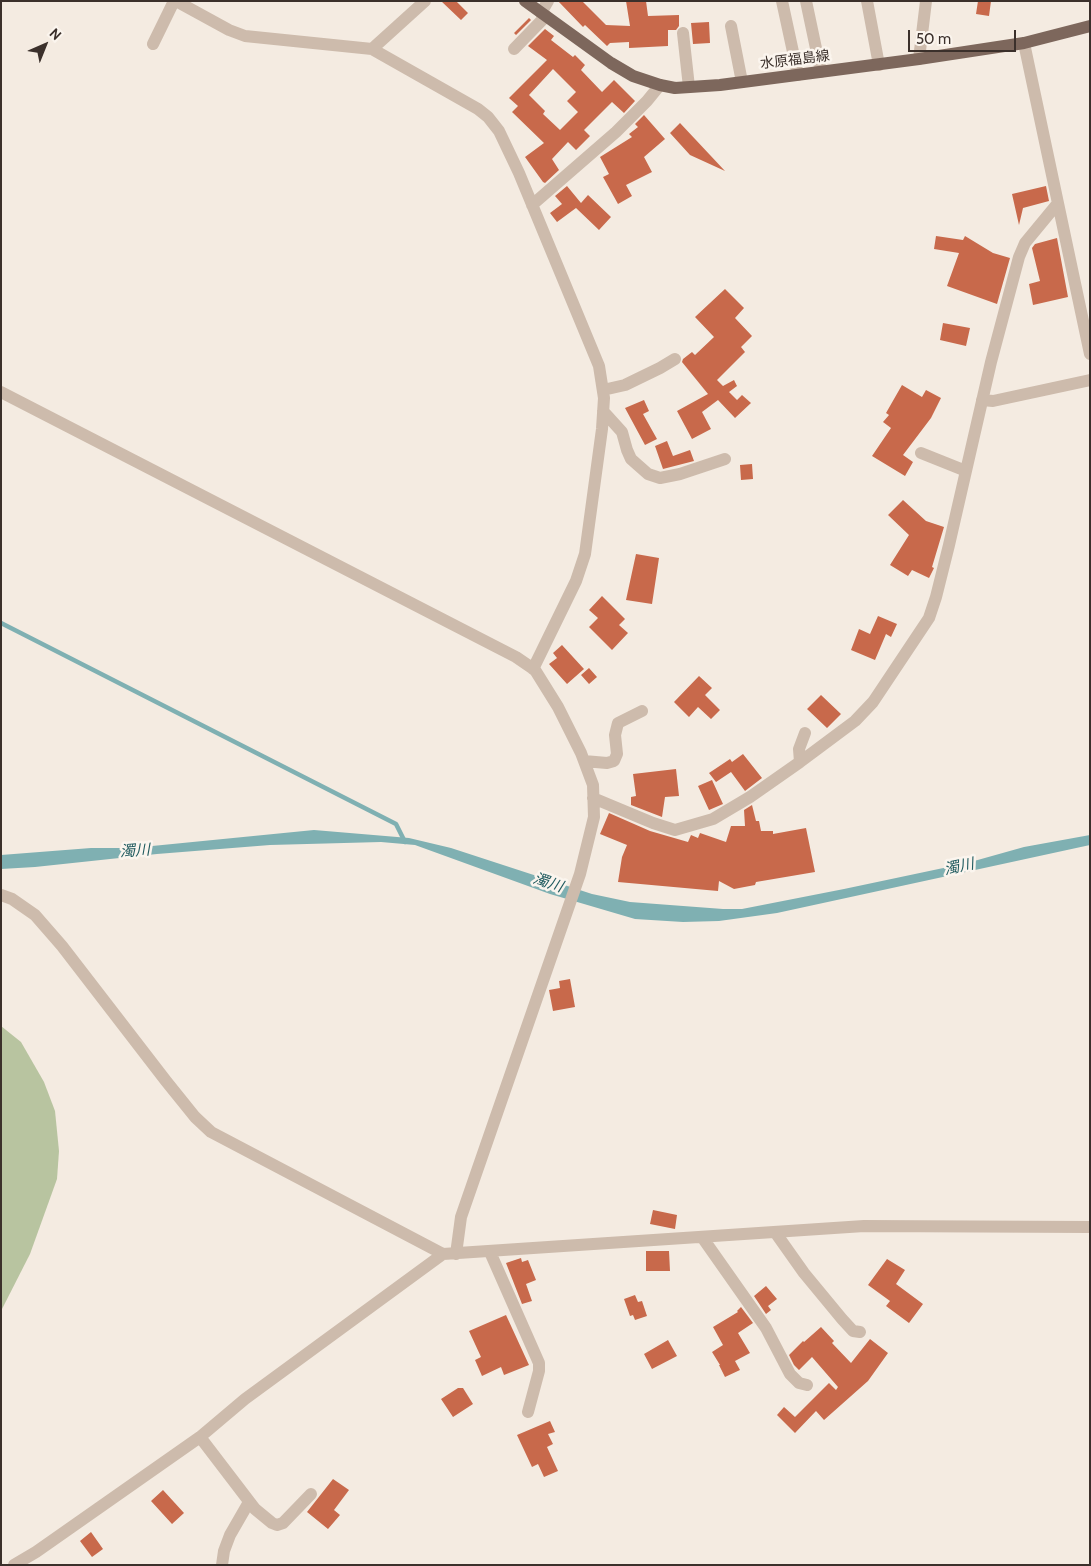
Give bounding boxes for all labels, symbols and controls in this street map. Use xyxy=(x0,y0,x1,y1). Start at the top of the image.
north arrow xyxy=(20,20,70,70)
scale bar xyxy=(911,20,1018,52)
text: N xyxy=(46,24,65,44)
text: 50 m xyxy=(916,30,951,48)
street label: 水原福島線 xyxy=(759,47,831,73)
water label: 濁川 xyxy=(119,841,151,861)
water label: 濁川 xyxy=(942,855,976,879)
water label: 濁川 xyxy=(531,870,565,896)

